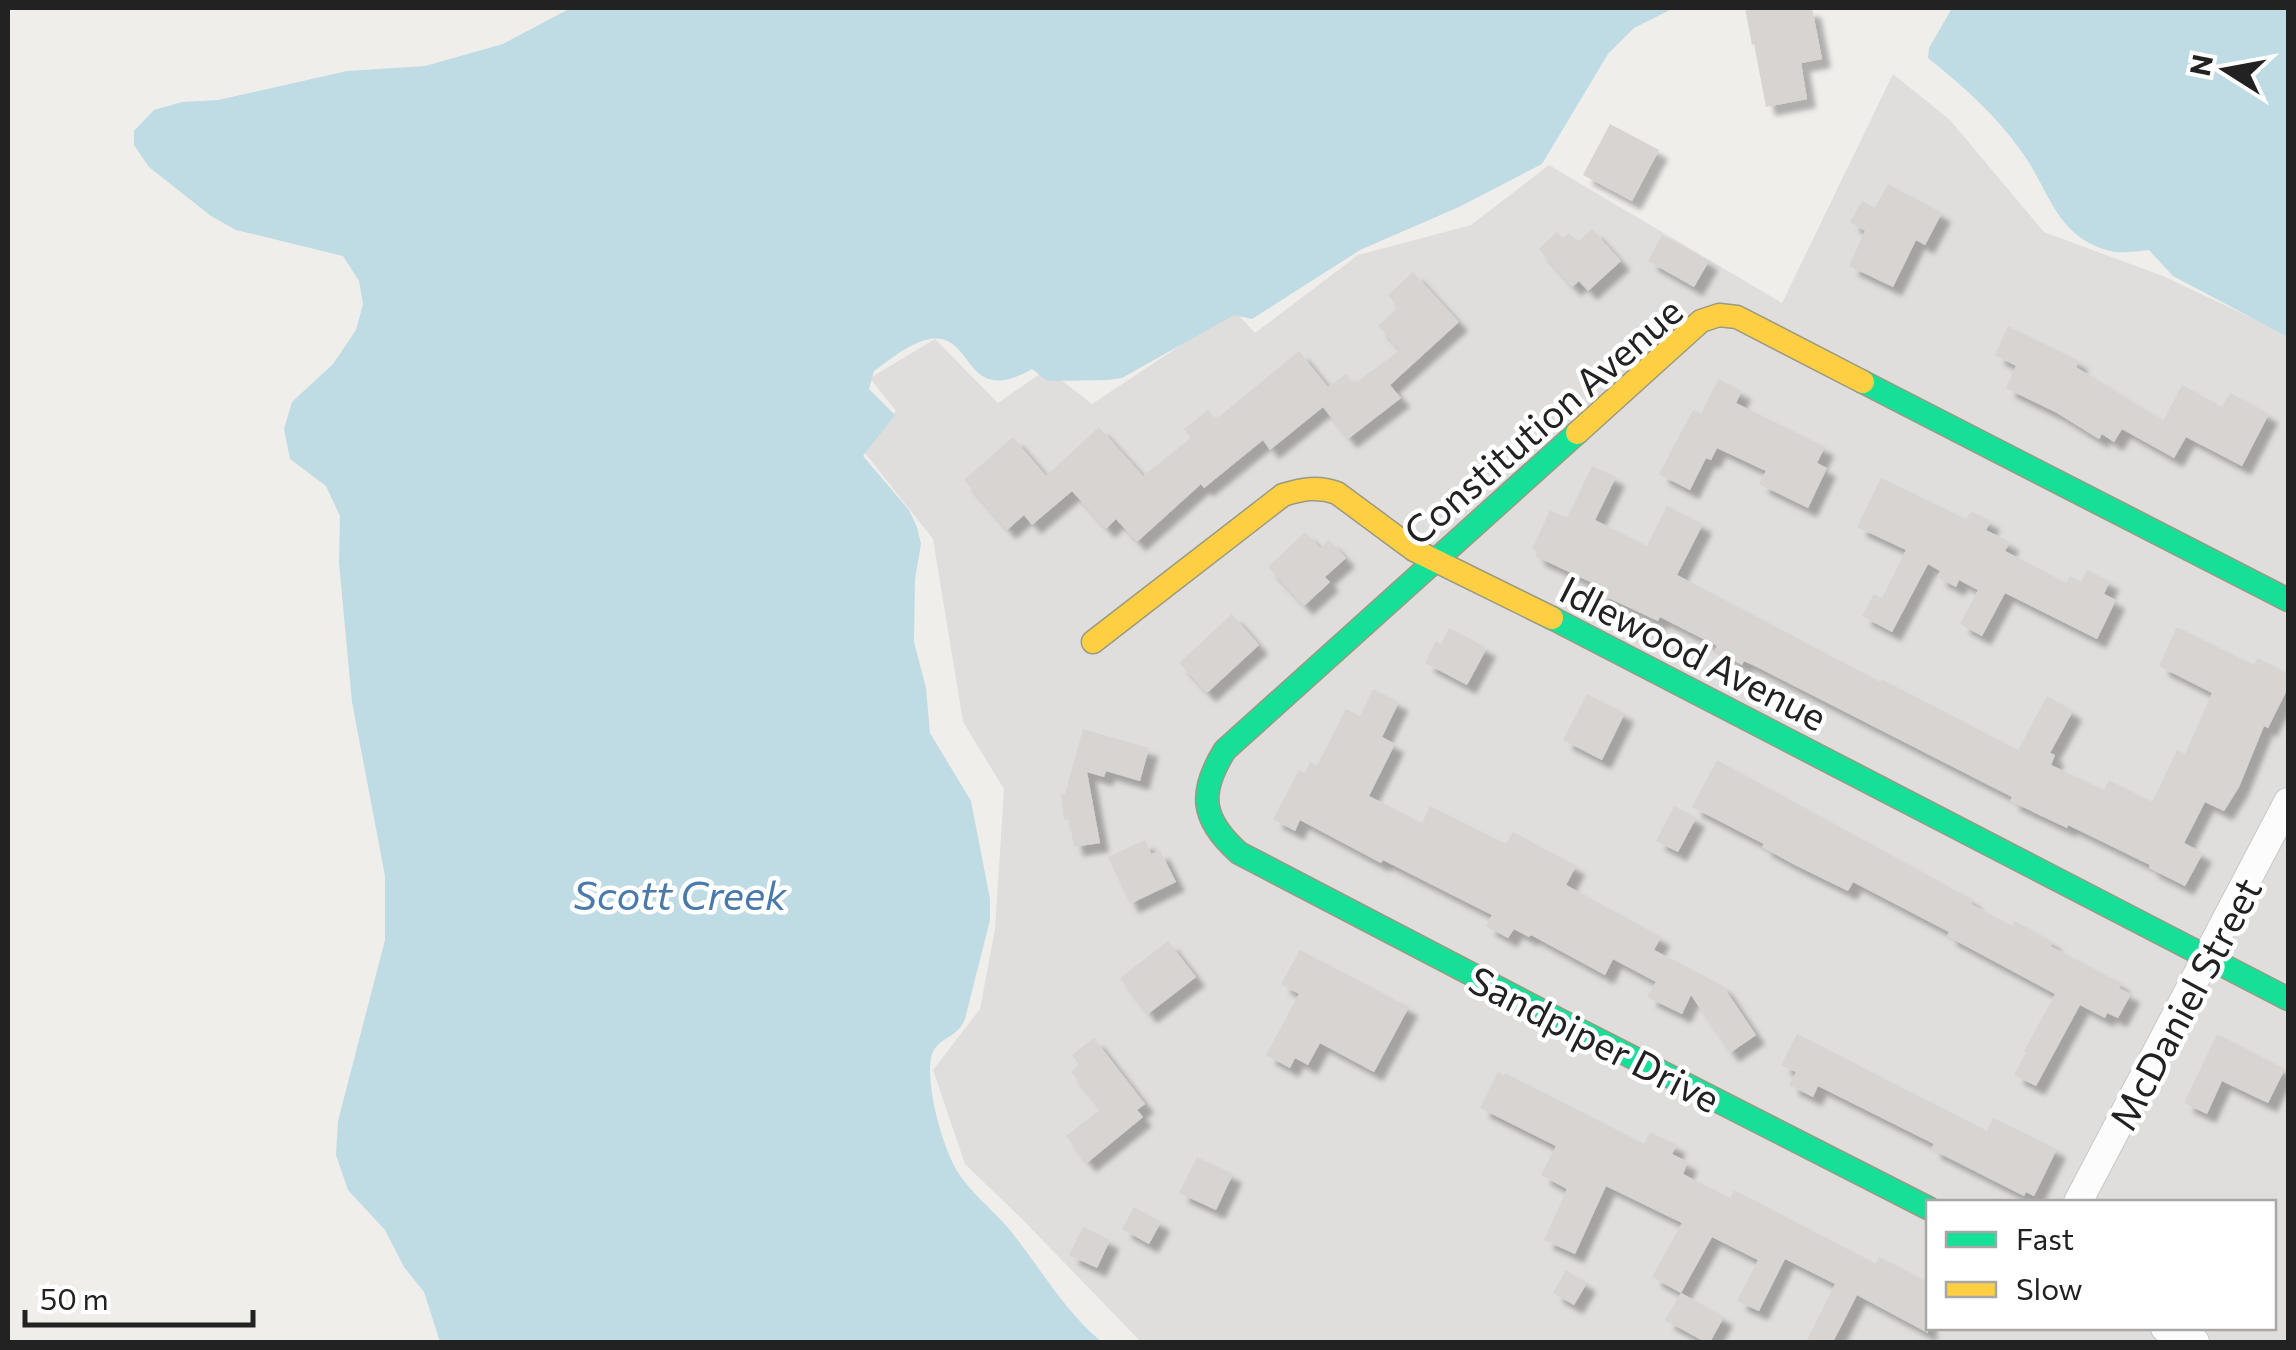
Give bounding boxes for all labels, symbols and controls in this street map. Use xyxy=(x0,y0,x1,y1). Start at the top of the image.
north arrow xyxy=(2176,20,2276,120)
text: N xyxy=(2182,51,2219,79)
street label: Constitution Avenue xyxy=(1393,286,1691,554)
street label: Idlewood Avenue xyxy=(1553,565,1835,739)
water label: Scott Creek xyxy=(573,869,788,918)
street label: McDaniel Street xyxy=(2098,869,2270,1137)
street label: Sandpiper Drive xyxy=(1462,955,1728,1121)
legend xyxy=(1926,1200,2276,1330)
text: Fast xyxy=(2016,1219,2074,1256)
scale bar xyxy=(25,1265,252,1327)
text: Slow xyxy=(2016,1269,2083,1306)
text: 50 m xyxy=(40,1279,109,1316)

